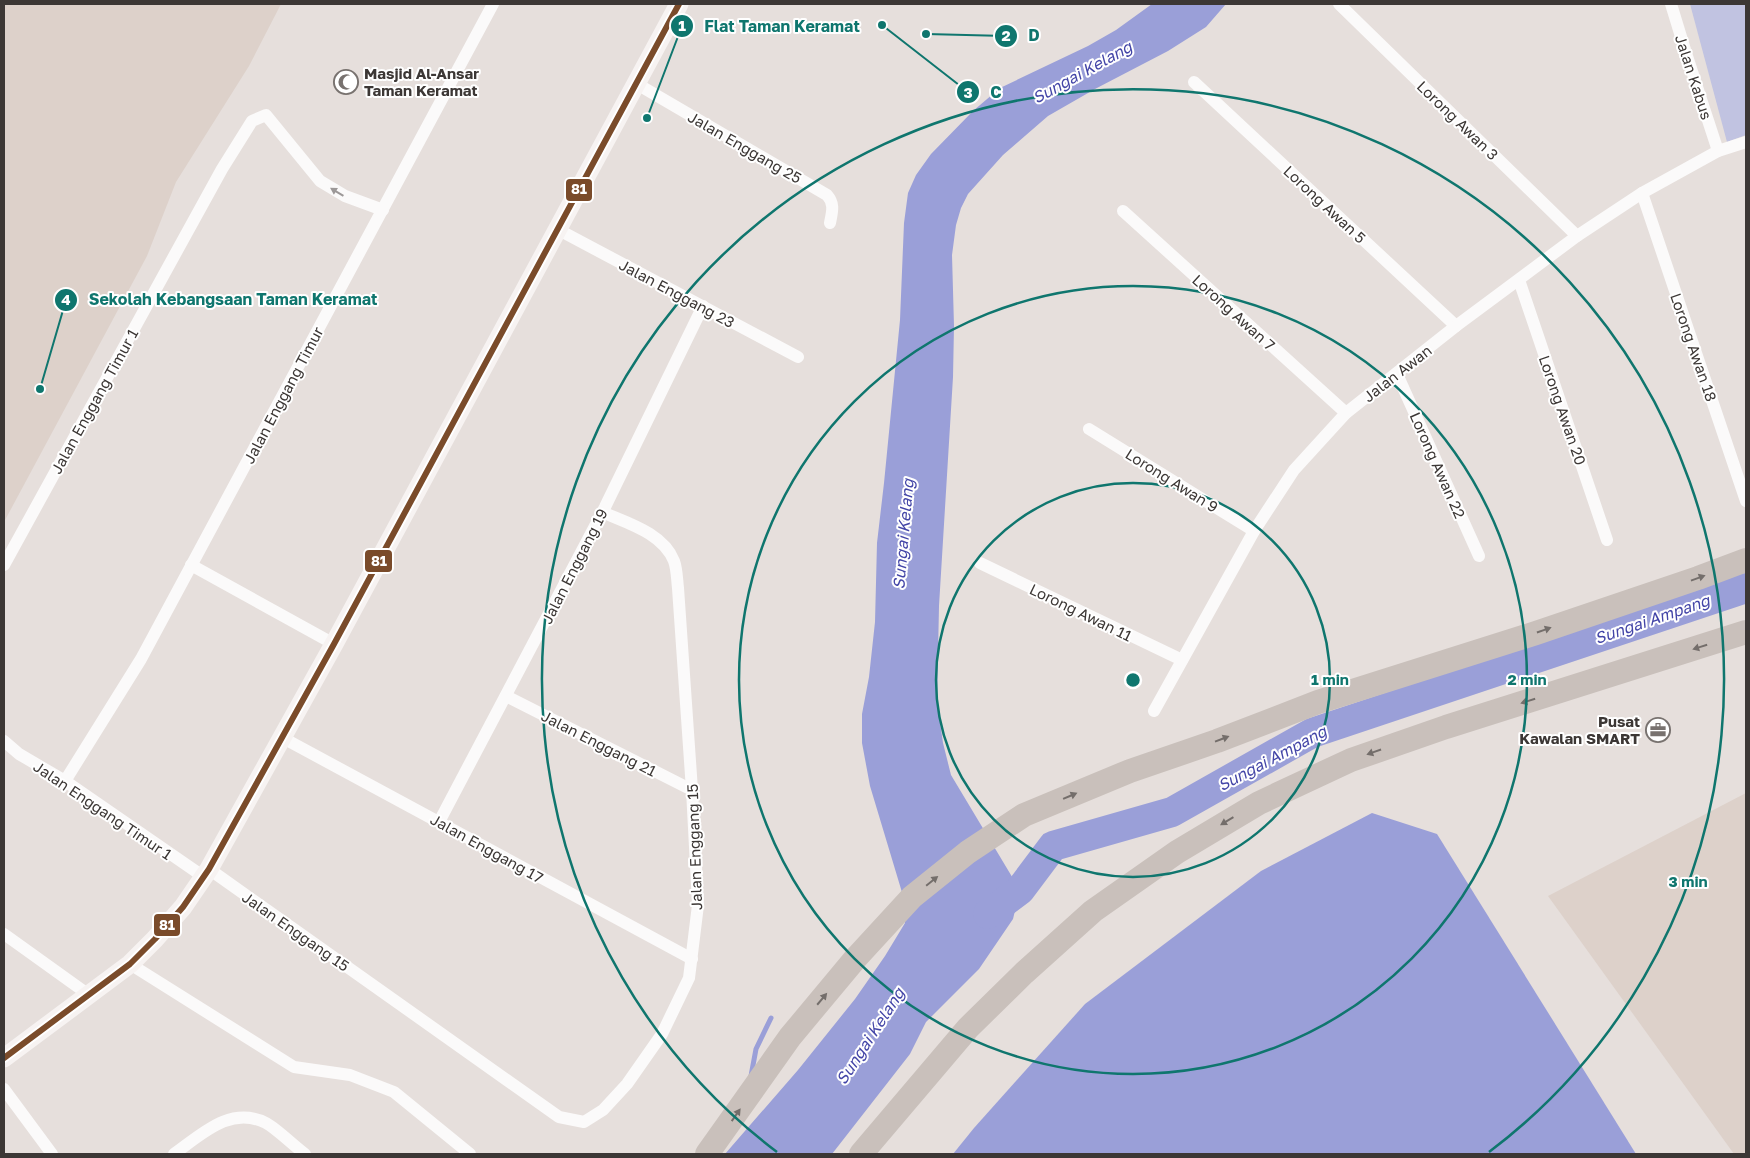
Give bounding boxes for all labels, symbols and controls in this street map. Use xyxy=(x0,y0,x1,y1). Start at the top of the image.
callout: Flat Taman Keramat xyxy=(670,11,870,42)
text: 1 xyxy=(678,16,686,34)
text: Flat Taman Keramat xyxy=(704,16,860,36)
callout: D xyxy=(993,20,1050,51)
text: D xyxy=(1028,25,1040,45)
text: 2 xyxy=(1001,26,1011,44)
street label: Jalan Kabus xyxy=(1672,32,1716,122)
water label: Sungai Kelang xyxy=(1029,36,1136,108)
place label: Masjid Al-Ansar Taman Keramat xyxy=(364,64,479,99)
mosque icon: Masjid Al-Ansar Taman Keramat xyxy=(333,69,359,95)
callout: C xyxy=(956,77,1012,108)
street label: Lorong Awan 3 xyxy=(1414,77,1502,163)
text: C xyxy=(990,82,1002,102)
text: 3 xyxy=(963,83,973,101)
street label: Jalan Enggang 25 xyxy=(685,107,805,187)
street label: Lorong Awan 5 xyxy=(1280,161,1370,247)
line badge: 81 xyxy=(565,178,593,202)
text: 81 xyxy=(571,180,587,197)
one-way arrow xyxy=(331,187,344,196)
street label: Jalan Enggang 23 xyxy=(616,255,738,331)
street label: Lorong Awan 7 xyxy=(1189,270,1279,354)
callout: Sekolah Kebangsaan Taman Keramat xyxy=(54,284,387,315)
text: Sekolah Kebangsaan Taman Keramat xyxy=(89,289,377,309)
text: 4 xyxy=(61,290,71,308)
street label: Lorong Awan 18 xyxy=(1667,290,1721,404)
street label: Jalan Enggang Timur xyxy=(239,324,327,466)
street label: Jalan Enggang Timur 1 xyxy=(47,325,141,477)
street label: Jalan Awan xyxy=(1359,341,1435,405)
street label: Lorong Awan 20 xyxy=(1536,353,1590,467)
street label: Lorong Awan 22 xyxy=(1407,409,1469,521)
street label: Lorong Awan 9 xyxy=(1122,444,1222,516)
water label: Sungai Kelang xyxy=(888,477,918,590)
street label: Jalan Enggang 19 xyxy=(537,505,611,627)
line badge: 81 xyxy=(364,549,393,573)
text: 81 xyxy=(371,552,387,569)
one-way arrow xyxy=(1691,574,1706,582)
street label: Lorong Awan 11 xyxy=(1027,579,1135,645)
water label: Sungai Ampang xyxy=(1592,590,1713,648)
one-way arrow xyxy=(1537,626,1552,634)
one-way arrow xyxy=(1692,643,1707,651)
text: 1 min xyxy=(1311,670,1349,688)
text: 2 min xyxy=(1507,670,1547,688)
centre of rings xyxy=(1124,671,1142,689)
one-way arrow xyxy=(1521,697,1536,705)
street label: Jalan Enggang 21 xyxy=(539,706,659,780)
place label: Pusat Kawalan SMART xyxy=(1519,712,1640,747)
office icon: Pusat Kawalan SMART xyxy=(1645,717,1671,743)
water label: Sungai Ampang xyxy=(1214,720,1331,795)
one-way arrow xyxy=(1215,735,1230,743)
one-way arrow xyxy=(1366,748,1381,756)
street label: Jalan Enggang Timur 1 xyxy=(30,757,176,863)
street label: Jalan Enggang 15 xyxy=(683,783,705,911)
one-way arrow xyxy=(1063,792,1077,800)
street label: Jalan Enggang 17 xyxy=(428,810,546,886)
one-way arrow xyxy=(1221,817,1234,826)
text: 3 min xyxy=(1668,872,1708,890)
one-way arrow xyxy=(925,875,938,886)
street label: Jalan Enggang 15 xyxy=(239,887,353,975)
line badge: 81 xyxy=(153,913,181,937)
text: 81 xyxy=(159,916,175,933)
water label: Sungai Kelang xyxy=(831,983,909,1088)
one-way arrow xyxy=(816,993,827,1006)
one-way arrow xyxy=(731,1108,741,1122)

